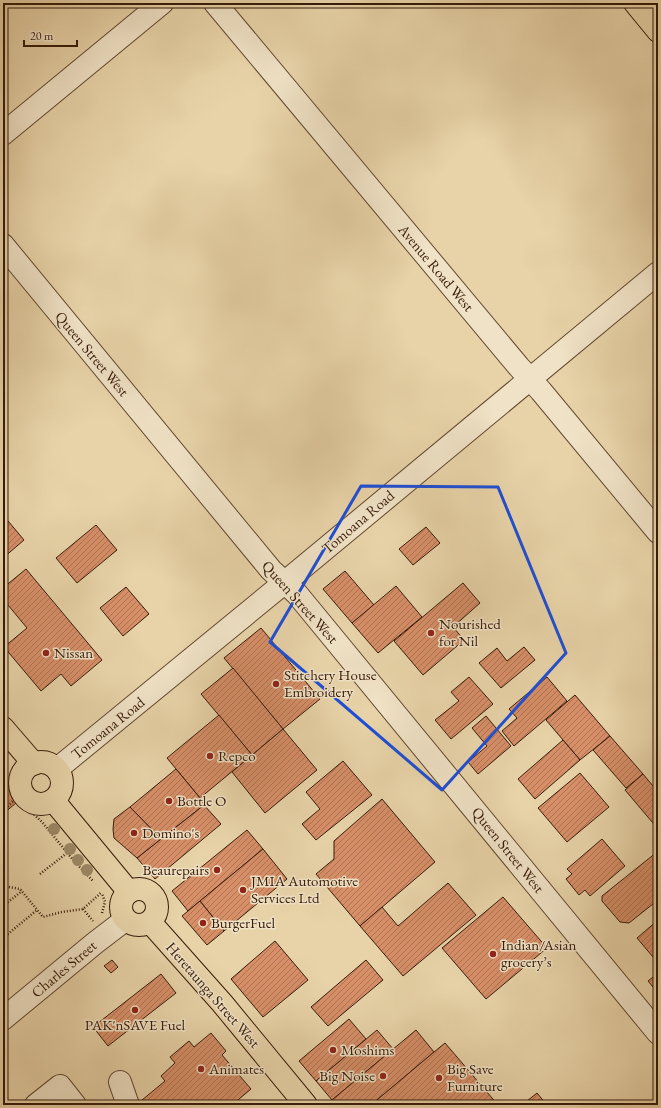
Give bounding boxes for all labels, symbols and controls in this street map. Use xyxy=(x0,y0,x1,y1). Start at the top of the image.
scale bar xyxy=(24,22,77,48)
text: 20 m xyxy=(30,28,54,44)
street label: Avenue Road West xyxy=(394,219,479,315)
street label: Queen Street West xyxy=(51,307,134,400)
street label: Tomoana Road xyxy=(317,485,398,557)
street label: Queen Street West xyxy=(258,556,343,647)
place label: Nourished for Nil xyxy=(439,614,501,650)
marker: Nourished for Nil xyxy=(426,628,436,638)
place label: Nissan xyxy=(54,643,93,662)
marker: Nissan xyxy=(41,648,51,658)
place label: Stitchery House Embroidery xyxy=(284,665,377,701)
marker: Stitchery House Embroidery xyxy=(271,679,281,689)
street label: Tomoana Road xyxy=(67,692,149,763)
place label: Repco xyxy=(218,746,256,765)
marker: Repco xyxy=(205,751,215,761)
place label: Bottle O xyxy=(177,791,227,810)
marker: Bottle O xyxy=(164,796,174,806)
street label: Queen Street West xyxy=(468,803,549,897)
place label: Domino's xyxy=(142,823,199,842)
marker: Domino's xyxy=(129,828,139,838)
place label: Beaurepairs xyxy=(143,860,209,879)
marker: Beaurepairs xyxy=(212,865,222,875)
place label: JMIA Automotive Services Ltd xyxy=(249,871,358,907)
marker: JMIA Automotive Services Ltd xyxy=(238,885,248,895)
place label: BurgerFuel xyxy=(211,913,276,932)
marker: BurgerFuel xyxy=(198,918,208,928)
place label: Indian/Asian grocery’s xyxy=(501,935,576,971)
street label: Charles Street xyxy=(27,936,101,1001)
street label: Heretaunga Street West xyxy=(162,938,265,1052)
marker: Indian/Asian grocery’s xyxy=(488,949,498,959)
marker: PAK'nSAVE Fuel xyxy=(130,1005,140,1015)
place label: PAK'nSAVE Fuel xyxy=(85,1015,186,1034)
place label: Moshims xyxy=(341,1040,395,1059)
marker: Moshims xyxy=(328,1045,338,1055)
place label: Animates xyxy=(208,1059,264,1078)
place label: Big Save Furniture xyxy=(447,1059,503,1095)
marker: Animates xyxy=(196,1064,206,1074)
place label: Big Noise xyxy=(319,1066,375,1085)
marker: Big Noise xyxy=(378,1071,388,1081)
marker: Big Save Furniture xyxy=(434,1073,444,1083)

